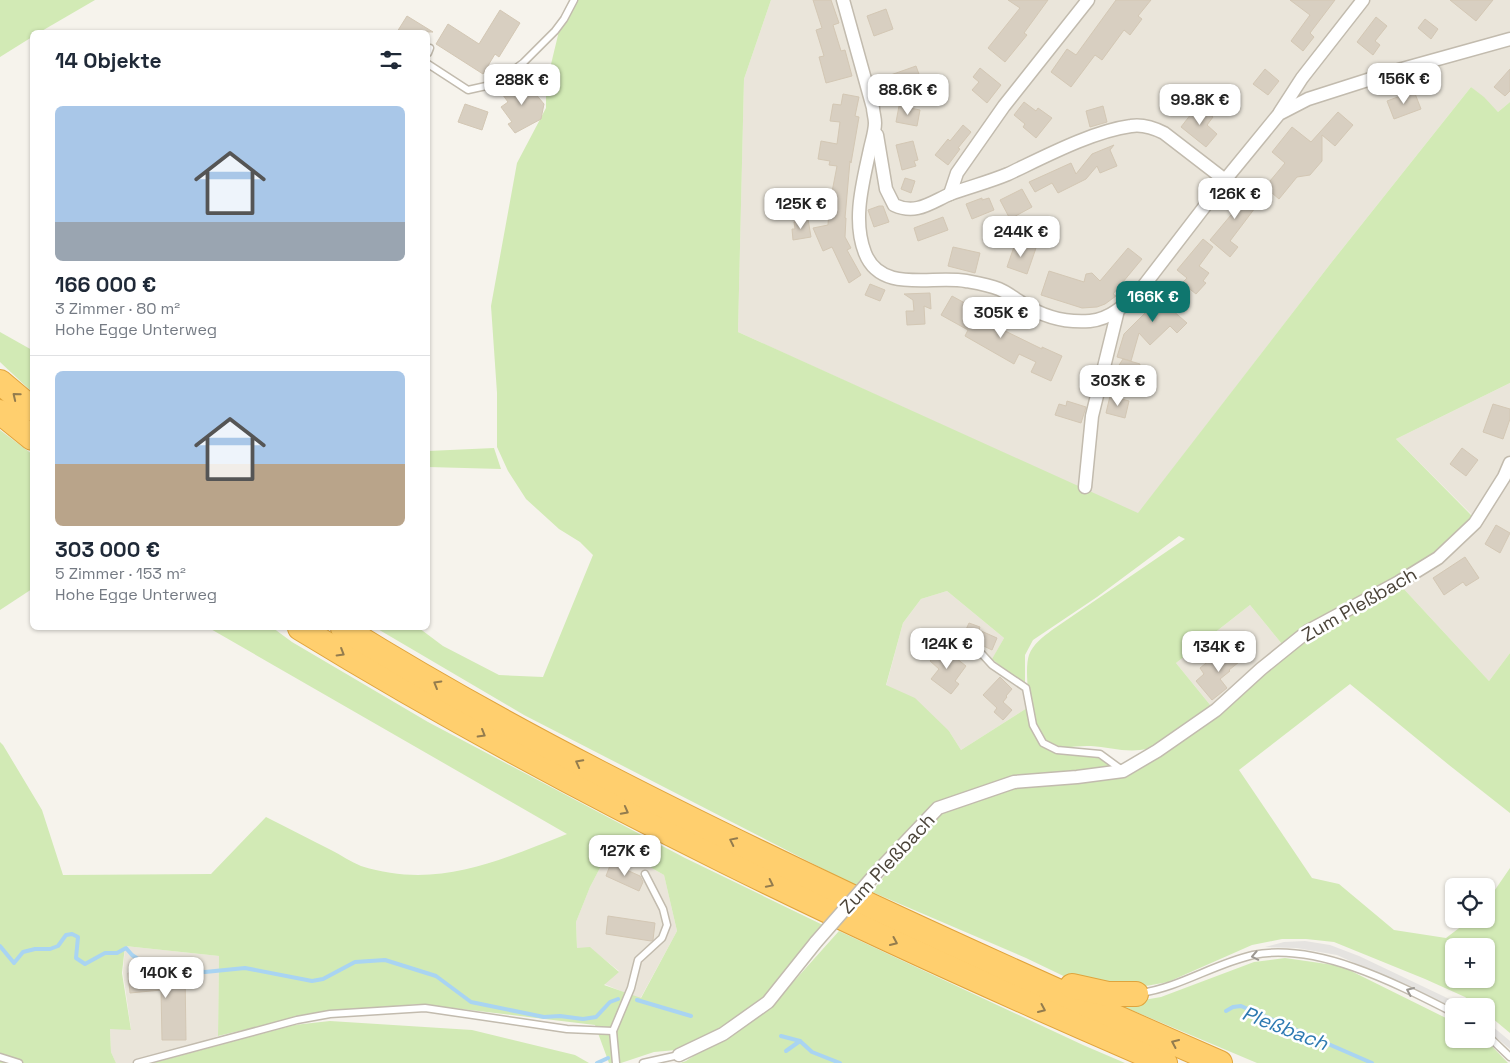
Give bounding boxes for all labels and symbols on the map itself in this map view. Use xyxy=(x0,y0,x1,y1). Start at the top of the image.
pin: 156K € xyxy=(1363,62,1445,105)
pin: 288K € xyxy=(481,64,563,106)
pin: 88.6K € xyxy=(862,74,954,116)
pin: 99.8K € xyxy=(1154,84,1246,126)
pin: 126K € xyxy=(1194,178,1276,220)
pin: 125K € xyxy=(760,188,842,230)
pin: 244K € xyxy=(980,216,1062,258)
pin: 166K € xyxy=(1112,280,1194,323)
pin: 305K € xyxy=(960,296,1042,339)
pin: 303K € xyxy=(1077,364,1159,407)
one-way arrow xyxy=(13,393,22,401)
street label: Zum Pleßbach xyxy=(1297,561,1421,647)
pin: 124K € xyxy=(906,628,988,670)
pin: 134K € xyxy=(1178,630,1260,673)
one-way arrow xyxy=(336,647,345,656)
one-way arrow xyxy=(433,680,442,690)
one-way arrow xyxy=(477,727,486,737)
one-way arrow xyxy=(575,759,584,769)
one-way arrow xyxy=(620,805,629,815)
street label: Zum Pleßbach xyxy=(834,808,940,919)
pin: 127K € xyxy=(584,834,666,877)
one-way arrow xyxy=(729,837,738,847)
one-way arrow xyxy=(765,878,774,888)
one-way arrow xyxy=(889,936,898,946)
one-way arrow xyxy=(1250,950,1259,960)
pin: 140K € xyxy=(125,956,207,999)
one-way arrow xyxy=(1406,987,1415,998)
water label: Pleßbach xyxy=(1238,1000,1332,1056)
one-way arrow xyxy=(1037,1003,1046,1014)
one-way arrow xyxy=(1171,1039,1180,1050)

